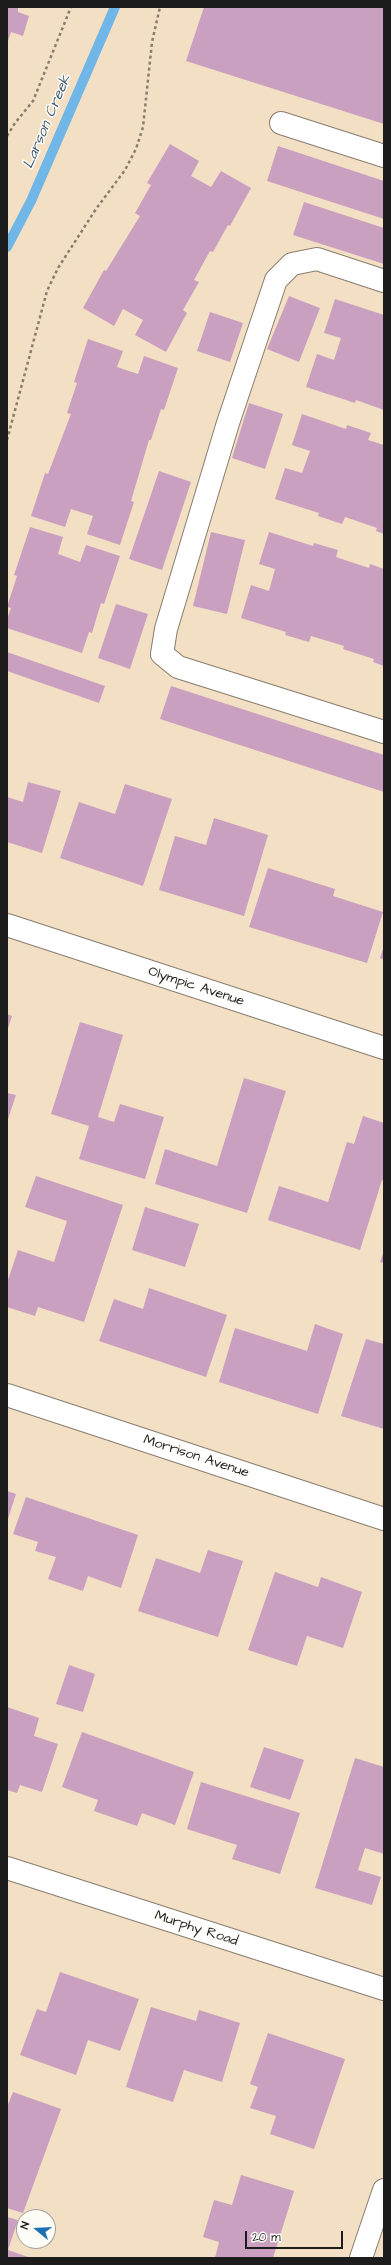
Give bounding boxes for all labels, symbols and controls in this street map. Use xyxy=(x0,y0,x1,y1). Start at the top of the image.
water label: Larson Creek xyxy=(20,72,76,172)
street label: Olympic Avenue xyxy=(146,964,246,1010)
street label: Morrison Avenue xyxy=(141,1432,251,1482)
street label: Murphy Road xyxy=(152,1908,240,1950)
north arrow xyxy=(16,2209,56,2249)
text: N xyxy=(17,2220,33,2231)
scale bar xyxy=(247,2223,345,2249)
text: 20 m xyxy=(252,2229,281,2246)

